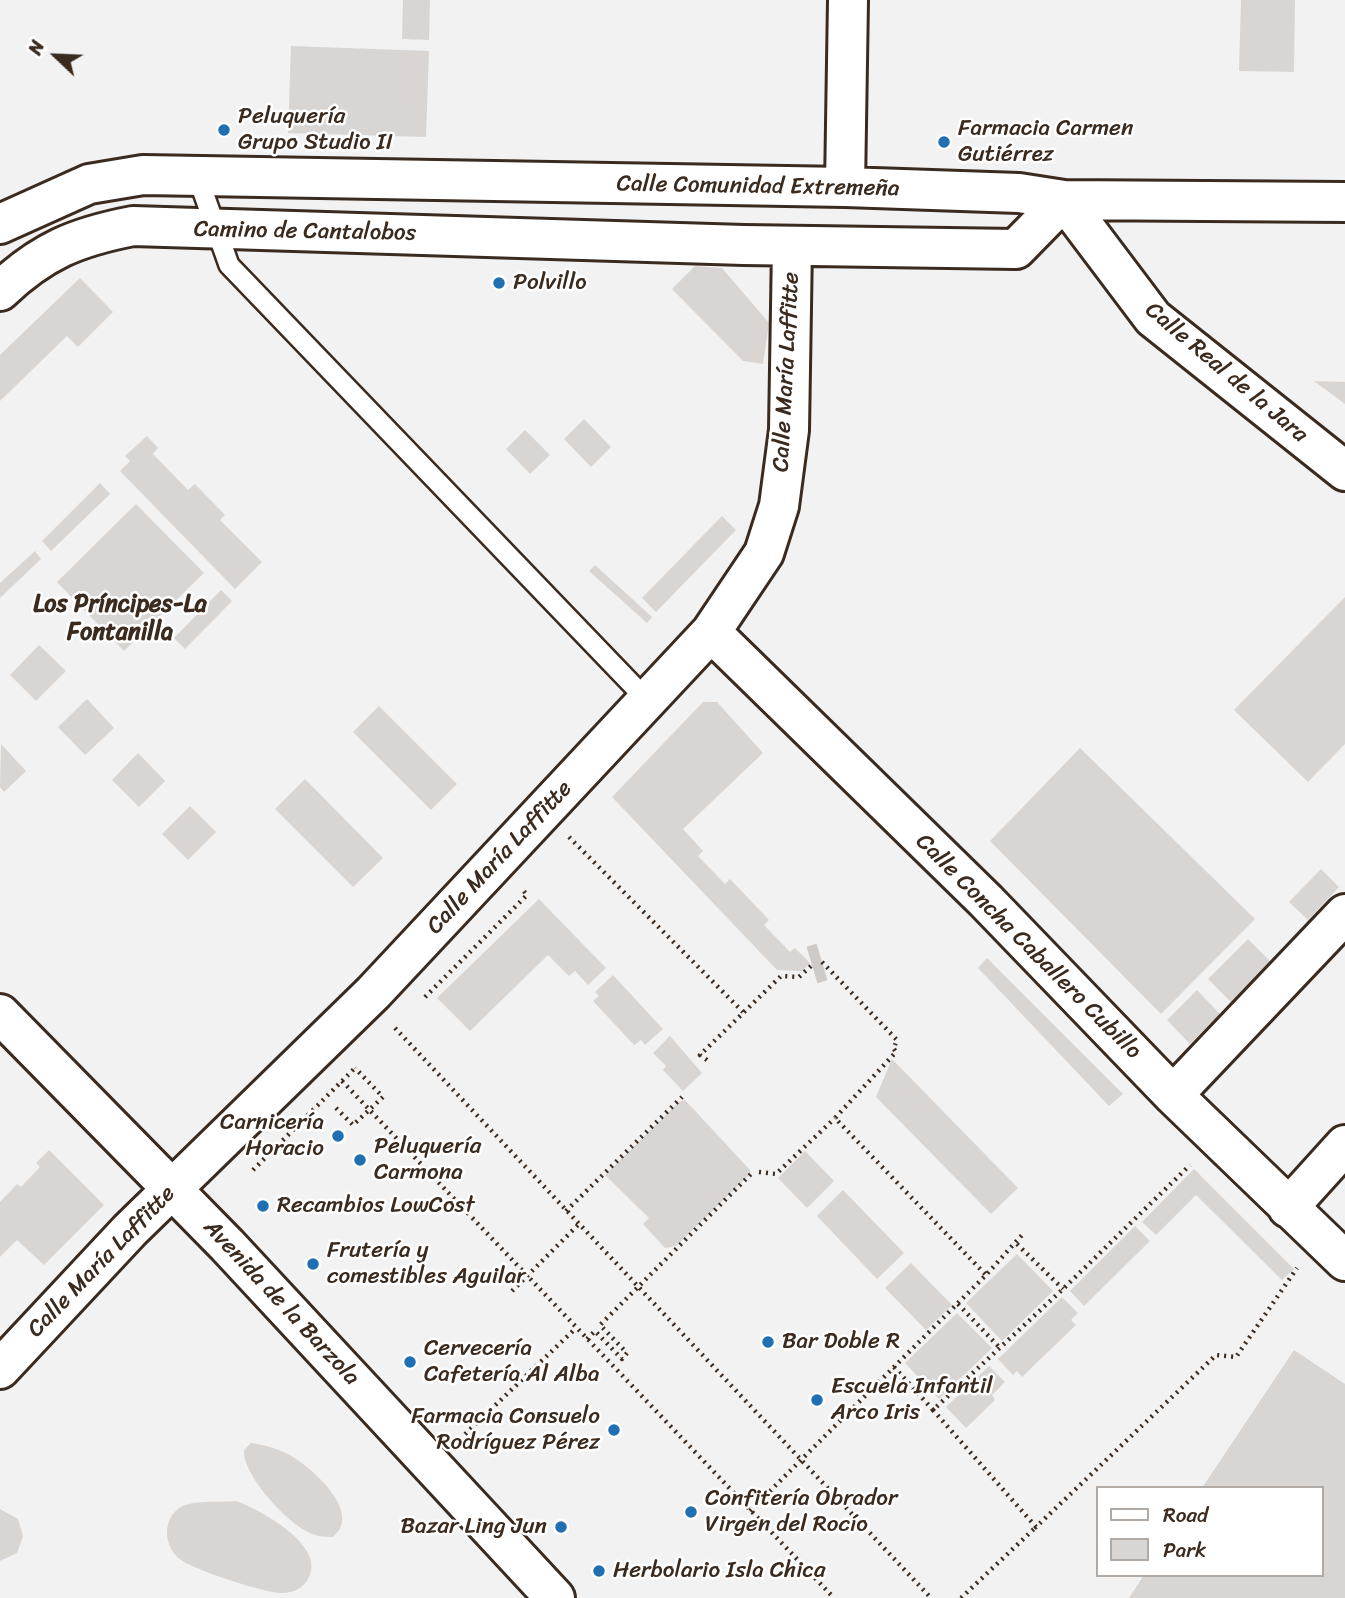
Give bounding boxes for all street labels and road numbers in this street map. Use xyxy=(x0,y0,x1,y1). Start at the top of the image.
street label: Calle Comunidad Extremeña xyxy=(616,171,900,203)
street label: Camino de Cantalobos xyxy=(194,216,416,248)
street label: Calle María Laffitte xyxy=(768,271,806,473)
street label: Calle Real de la Jara xyxy=(1139,297,1313,449)
street label: Calle María Laffitte xyxy=(422,775,578,941)
street label: Calle Concha Caballero Cubillo xyxy=(909,828,1147,1066)
street label: Calle María Laffitte xyxy=(23,1180,181,1344)
street label: Avenida de la Barzola xyxy=(197,1215,365,1391)

